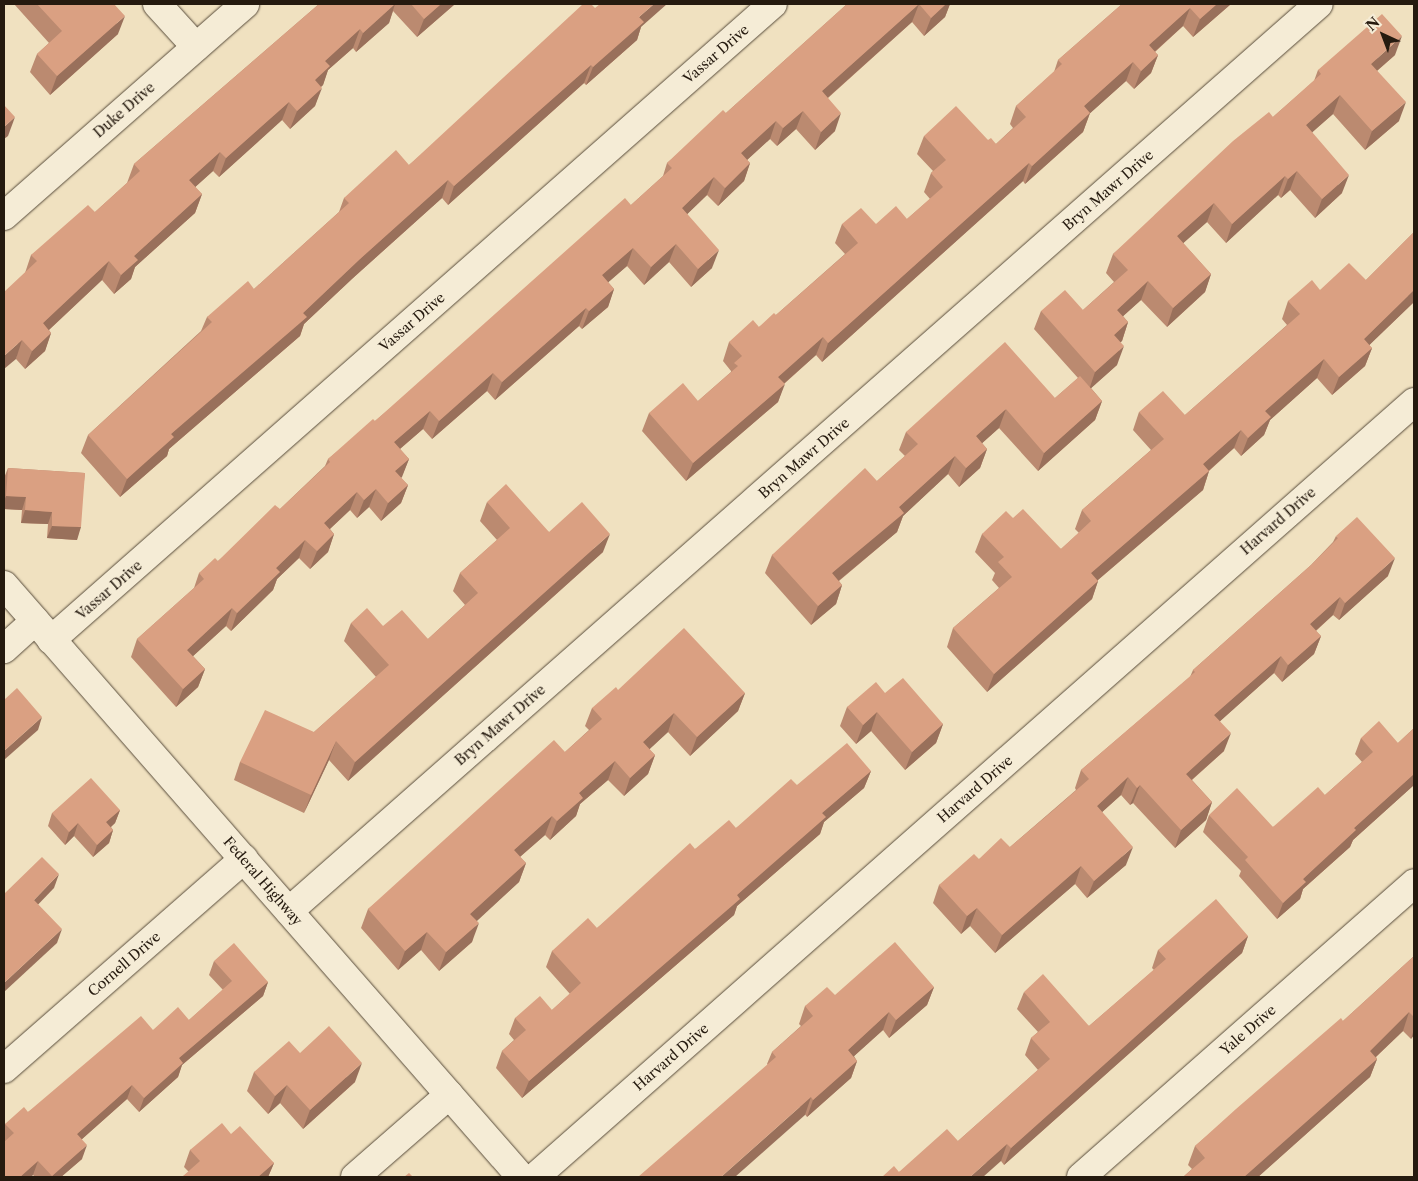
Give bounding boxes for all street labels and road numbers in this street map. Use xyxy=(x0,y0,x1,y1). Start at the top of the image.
street label: Vassar Drive xyxy=(680,21,752,87)
street label: Duke Drive xyxy=(90,79,158,141)
street label: Bryn Mawr Drive xyxy=(1059,146,1157,234)
street label: Vassar Drive xyxy=(376,289,448,355)
street label: Bryn Mawr Drive xyxy=(755,414,853,502)
street label: Harvard Drive xyxy=(1237,484,1319,558)
street label: Vassar Drive xyxy=(73,557,145,623)
street label: Bryn Mawr Drive xyxy=(451,681,549,769)
street label: Harvard Drive xyxy=(934,752,1016,826)
street label: Federal Highway xyxy=(220,833,306,929)
street label: Cornell Drive xyxy=(84,928,164,1000)
street label: Yale Drive xyxy=(1217,1001,1279,1059)
street label: Harvard Drive xyxy=(630,1020,712,1094)

